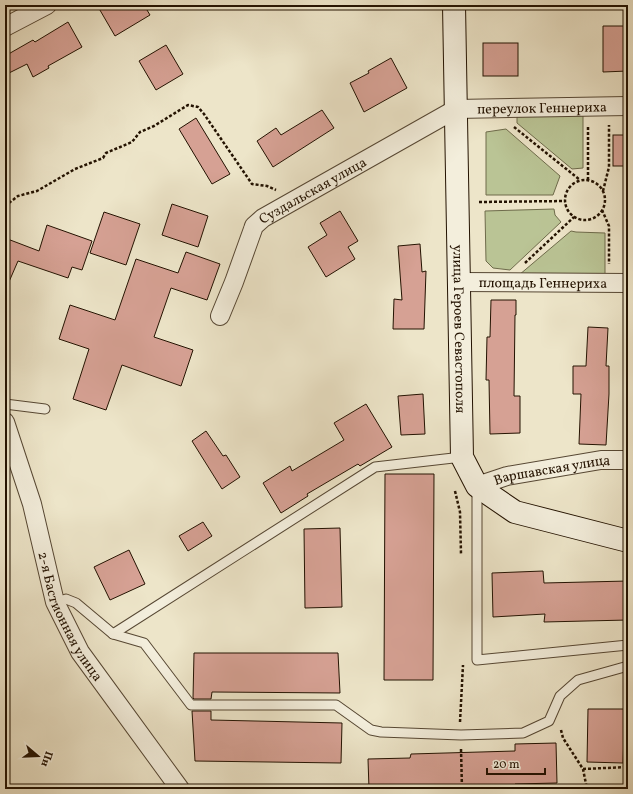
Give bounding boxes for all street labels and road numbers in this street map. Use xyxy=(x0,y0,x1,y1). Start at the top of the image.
street label: переулок Геннериха xyxy=(477,98,607,120)
street label: Суздальская улица xyxy=(256,153,371,229)
street label: улица Героев Севастополя xyxy=(447,244,469,413)
street label: площадь Геннериха xyxy=(479,274,607,294)
street label: Варшавская улица xyxy=(491,452,610,491)
street label: 2-я Бастионная улица xyxy=(33,550,106,686)

